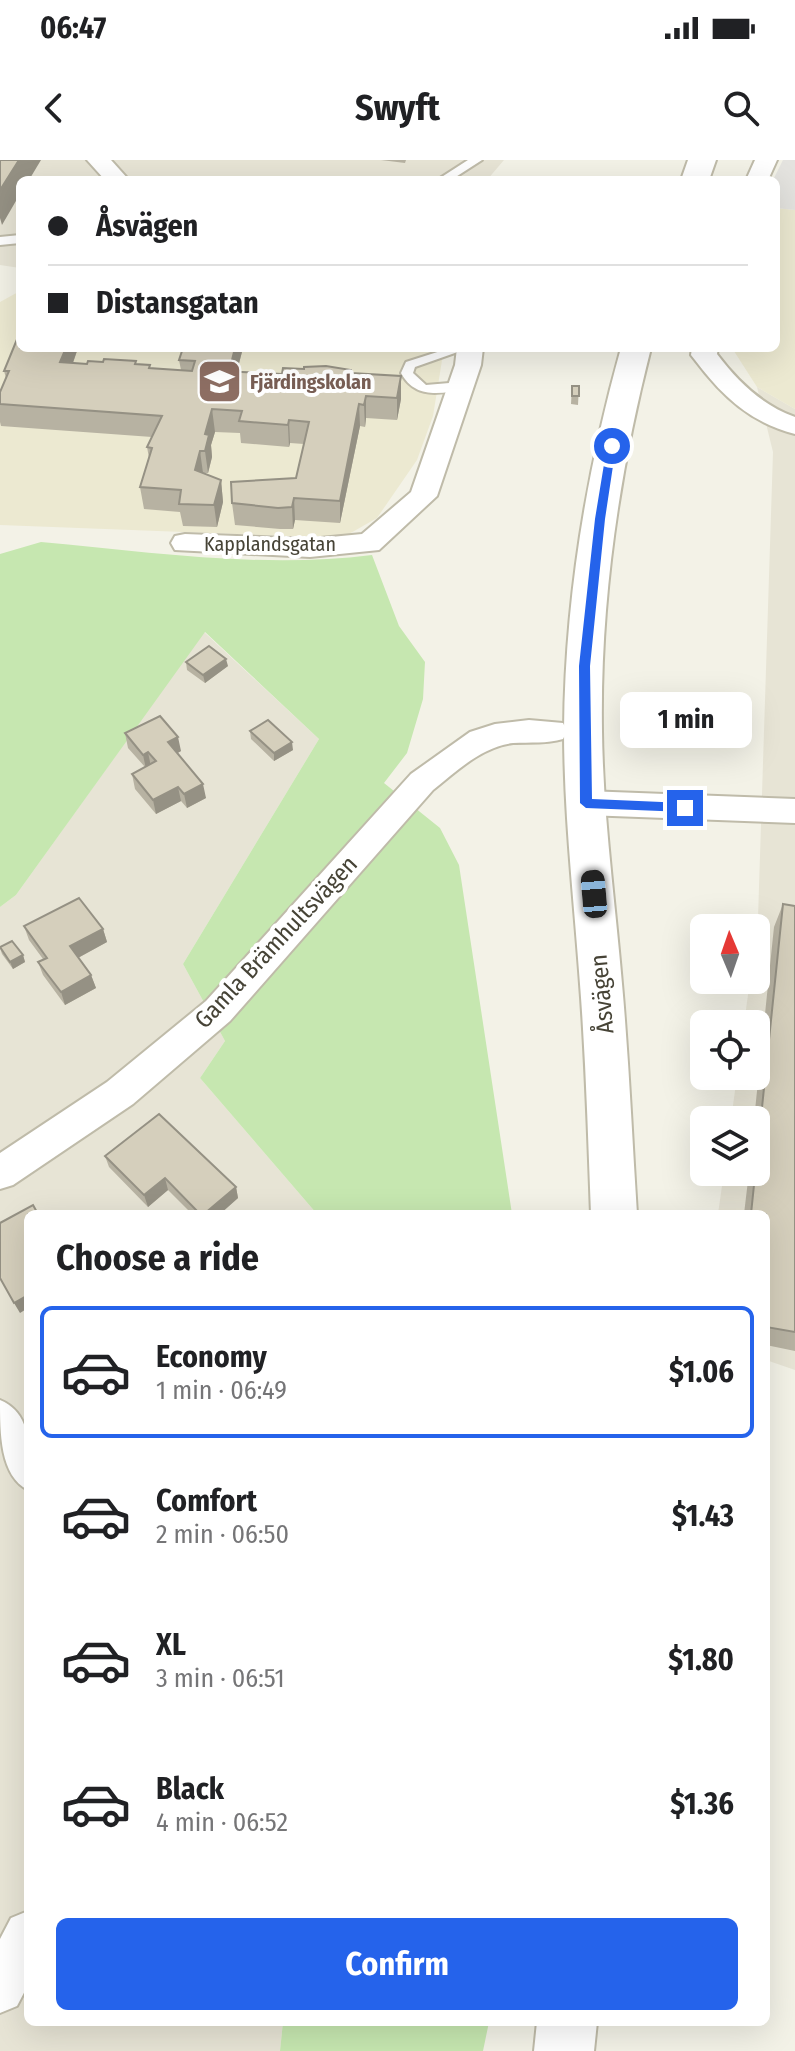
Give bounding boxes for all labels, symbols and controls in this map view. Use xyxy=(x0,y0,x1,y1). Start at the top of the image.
text: 06:47 xyxy=(40,10,106,46)
icon: back xyxy=(32,86,76,130)
text: Swyft xyxy=(355,86,440,130)
icon: search xyxy=(719,86,763,130)
text: Åsvägen xyxy=(96,208,198,244)
text: Distansgatan xyxy=(96,285,259,321)
school or university icon: Fjärdingskolan xyxy=(195,358,243,406)
place label: Fjärdingskolan xyxy=(250,370,372,394)
route start xyxy=(594,428,630,464)
street label: Kapplandsgatan xyxy=(204,532,336,556)
callout: 1 min xyxy=(619,692,751,748)
text: 1 min xyxy=(658,704,714,735)
route end xyxy=(667,790,703,826)
street label: Gamla Brämhultsvägen xyxy=(189,850,363,1034)
car xyxy=(580,869,608,919)
north arrow xyxy=(690,914,770,994)
map controls xyxy=(690,914,770,1186)
street label: Åsvägen xyxy=(584,953,619,1035)
button: locate xyxy=(690,1010,770,1090)
button: layers xyxy=(690,1106,770,1186)
text: Choose a ride xyxy=(56,1236,259,1280)
icon: car xyxy=(60,1336,132,1408)
text: Economy xyxy=(156,1339,267,1375)
text: $1.06 xyxy=(669,1354,734,1390)
text: 1 min · 06:49 xyxy=(156,1375,287,1406)
icon: car xyxy=(60,1480,132,1552)
text: Comfort xyxy=(156,1483,257,1519)
text: $1.43 xyxy=(672,1498,734,1534)
text: 2 min · 06:50 xyxy=(156,1519,289,1550)
icon: car xyxy=(60,1624,132,1696)
text: XL xyxy=(156,1627,186,1663)
text: $1.80 xyxy=(668,1642,734,1678)
text: 3 min · 06:51 xyxy=(156,1663,285,1694)
icon: car xyxy=(60,1768,132,1840)
text: Black xyxy=(156,1771,224,1807)
text: $1.36 xyxy=(670,1786,734,1822)
text: 4 min · 06:52 xyxy=(156,1807,288,1838)
button: Confirm xyxy=(56,1918,738,2010)

